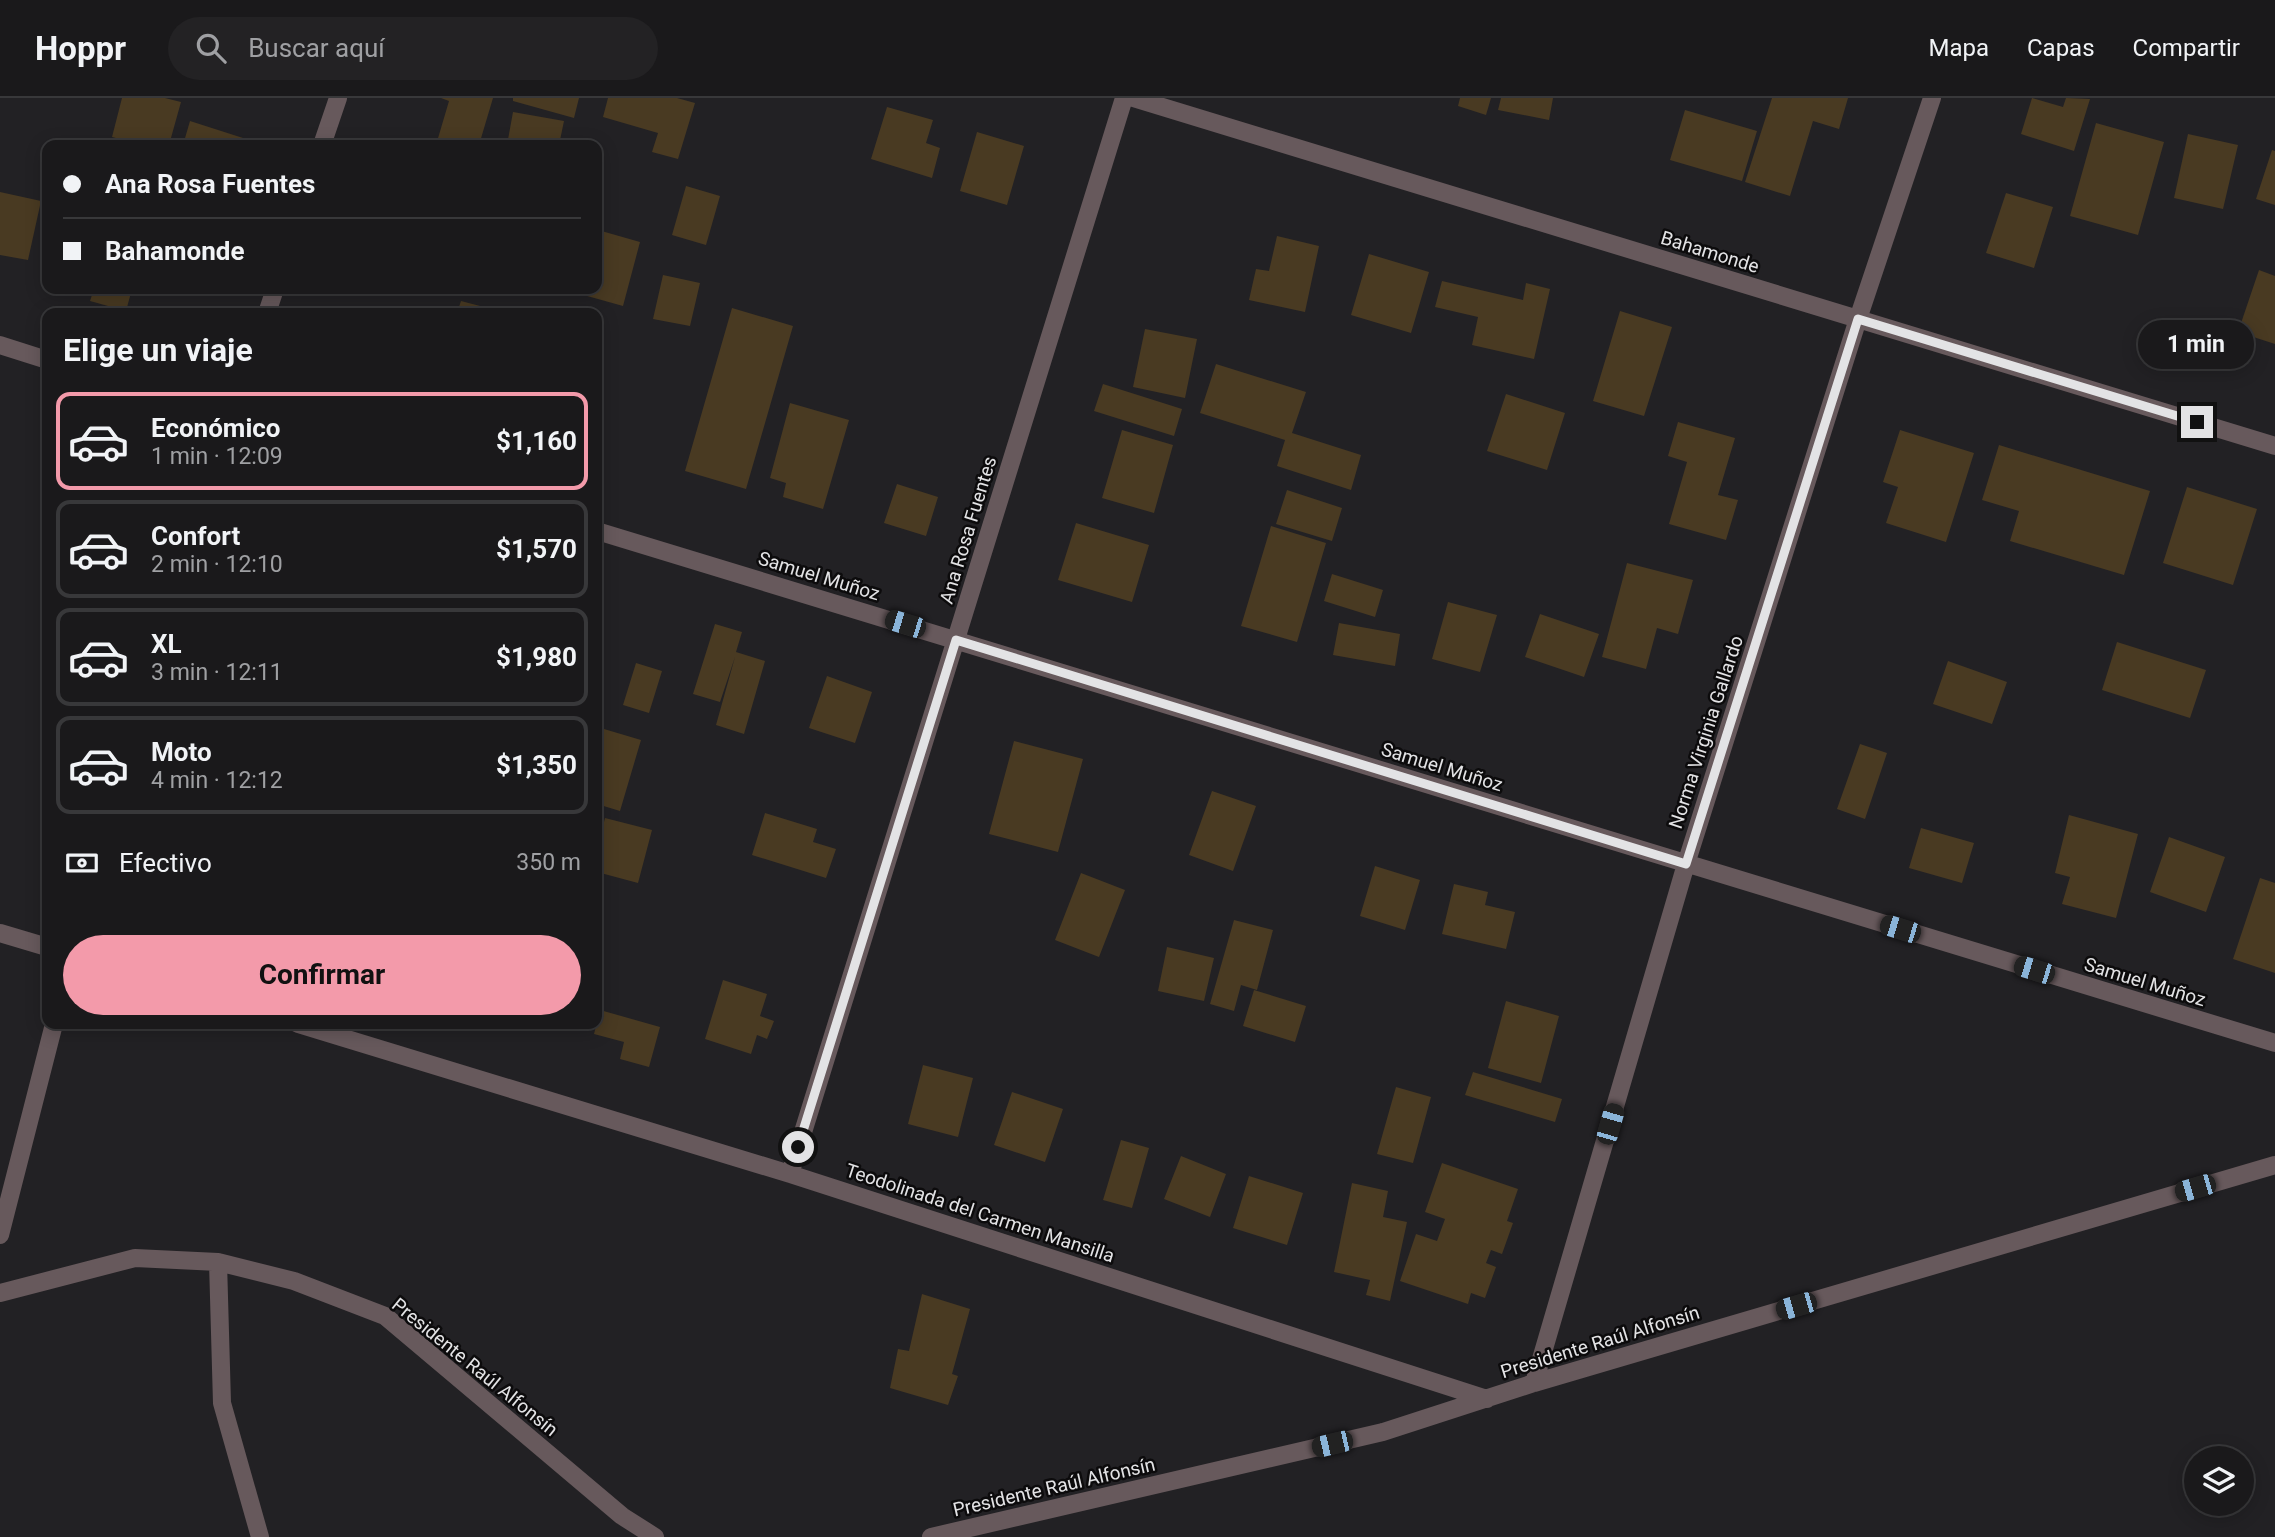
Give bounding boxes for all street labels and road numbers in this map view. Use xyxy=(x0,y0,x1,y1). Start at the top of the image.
street label: Bahamonde xyxy=(1658,226,1762,278)
street label: Ana Rosa Fuentes xyxy=(935,454,1001,606)
street label: Samuel Muñoz xyxy=(755,547,883,605)
street label: Norma Virginia Gallardo xyxy=(1664,633,1748,831)
street label: Samuel Muñoz xyxy=(1378,738,1506,796)
street label: Samuel Muñoz xyxy=(2081,953,2209,1011)
street label: Teodolinada del Carmen Mansilla xyxy=(843,1159,1117,1267)
street label: Presidente Raúl Alfonsín xyxy=(387,1293,563,1441)
street label: Presidente Raúl Alfonsín xyxy=(1498,1301,1702,1383)
street label: Presidente Raúl Alfonsín xyxy=(951,1453,1157,1521)

